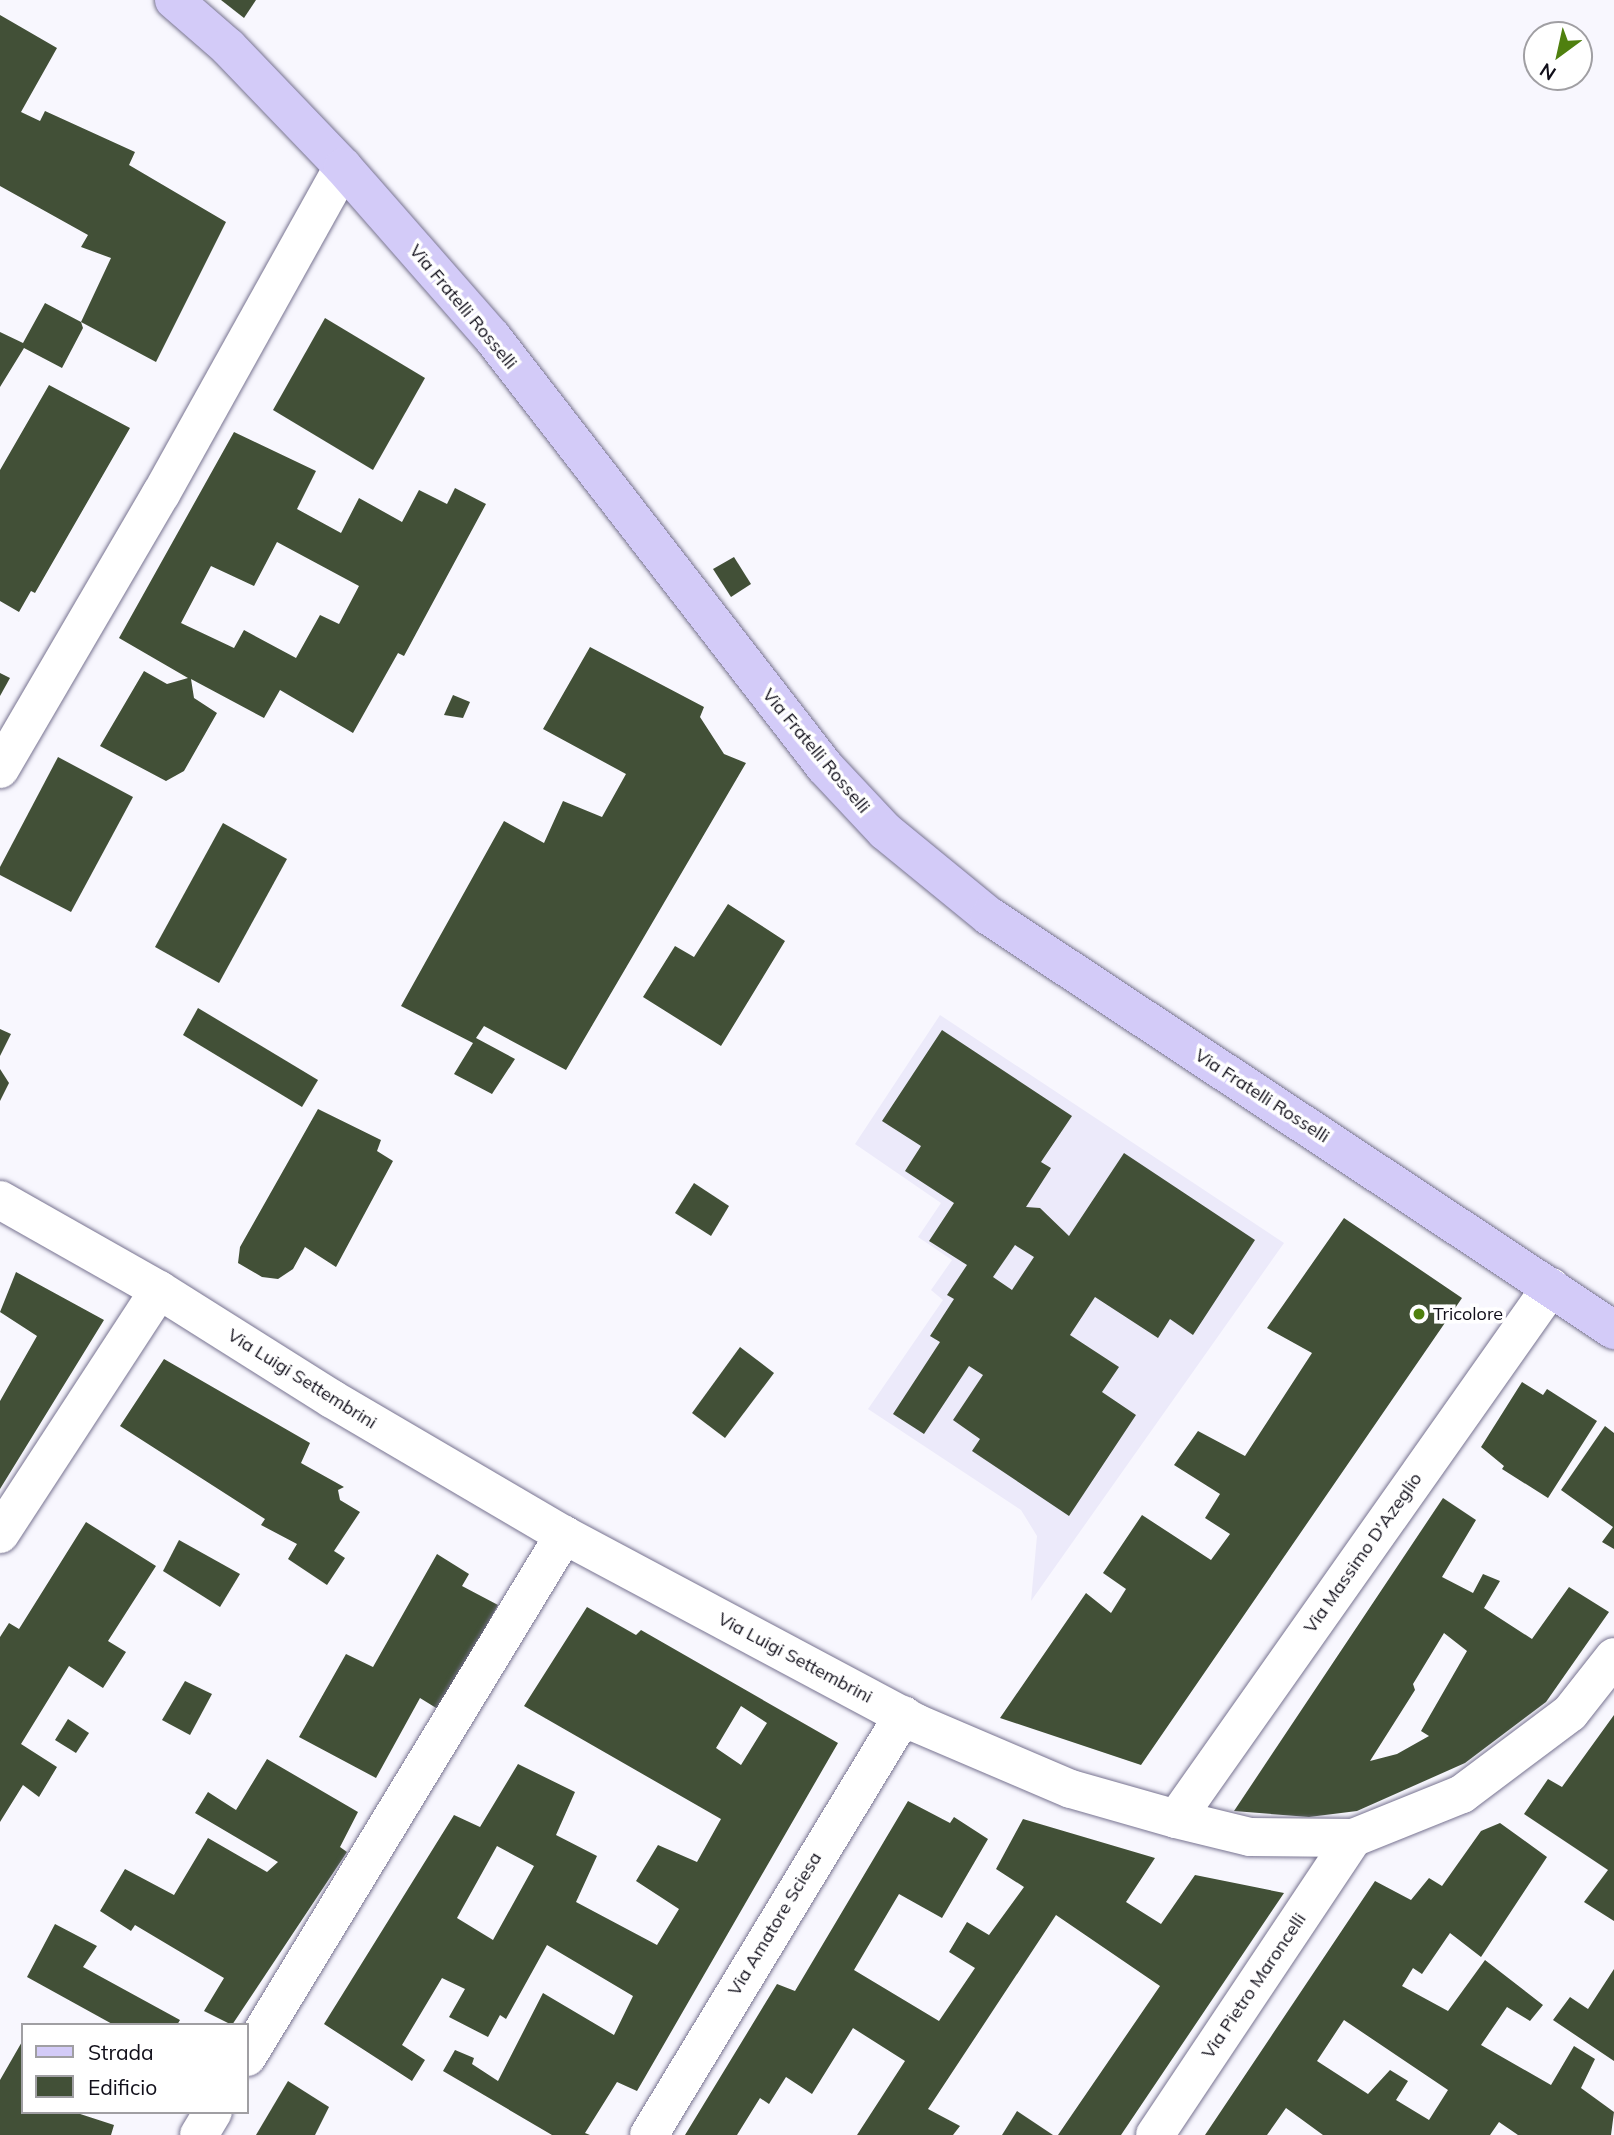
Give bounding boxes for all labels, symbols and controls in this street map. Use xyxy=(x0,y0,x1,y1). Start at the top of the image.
north arrow xyxy=(1523,21,1593,91)
text: N xyxy=(1535,58,1560,86)
street label: Via Fratelli Rosselli xyxy=(405,240,521,374)
street label: Via Fratelli Rosselli xyxy=(758,684,874,818)
street label: Via Fratelli Rosselli xyxy=(1191,1044,1333,1148)
place label: Tricolore xyxy=(1433,1303,1503,1325)
marker: Tricolore xyxy=(1411,1306,1427,1322)
street label: Via Luigi Settembrini xyxy=(223,1324,381,1434)
street label: Via Massimo D'Azeglio xyxy=(1299,1469,1427,1637)
street label: Via Luigi Settembrini xyxy=(714,1608,876,1708)
street label: Via Amatore Sciesa xyxy=(724,1848,826,2000)
street label: Via Pietro Maroncelli xyxy=(1197,1909,1311,2063)
legend xyxy=(21,2023,248,2114)
text: Strada xyxy=(88,2039,154,2065)
text: Edificio xyxy=(88,2074,157,2100)

